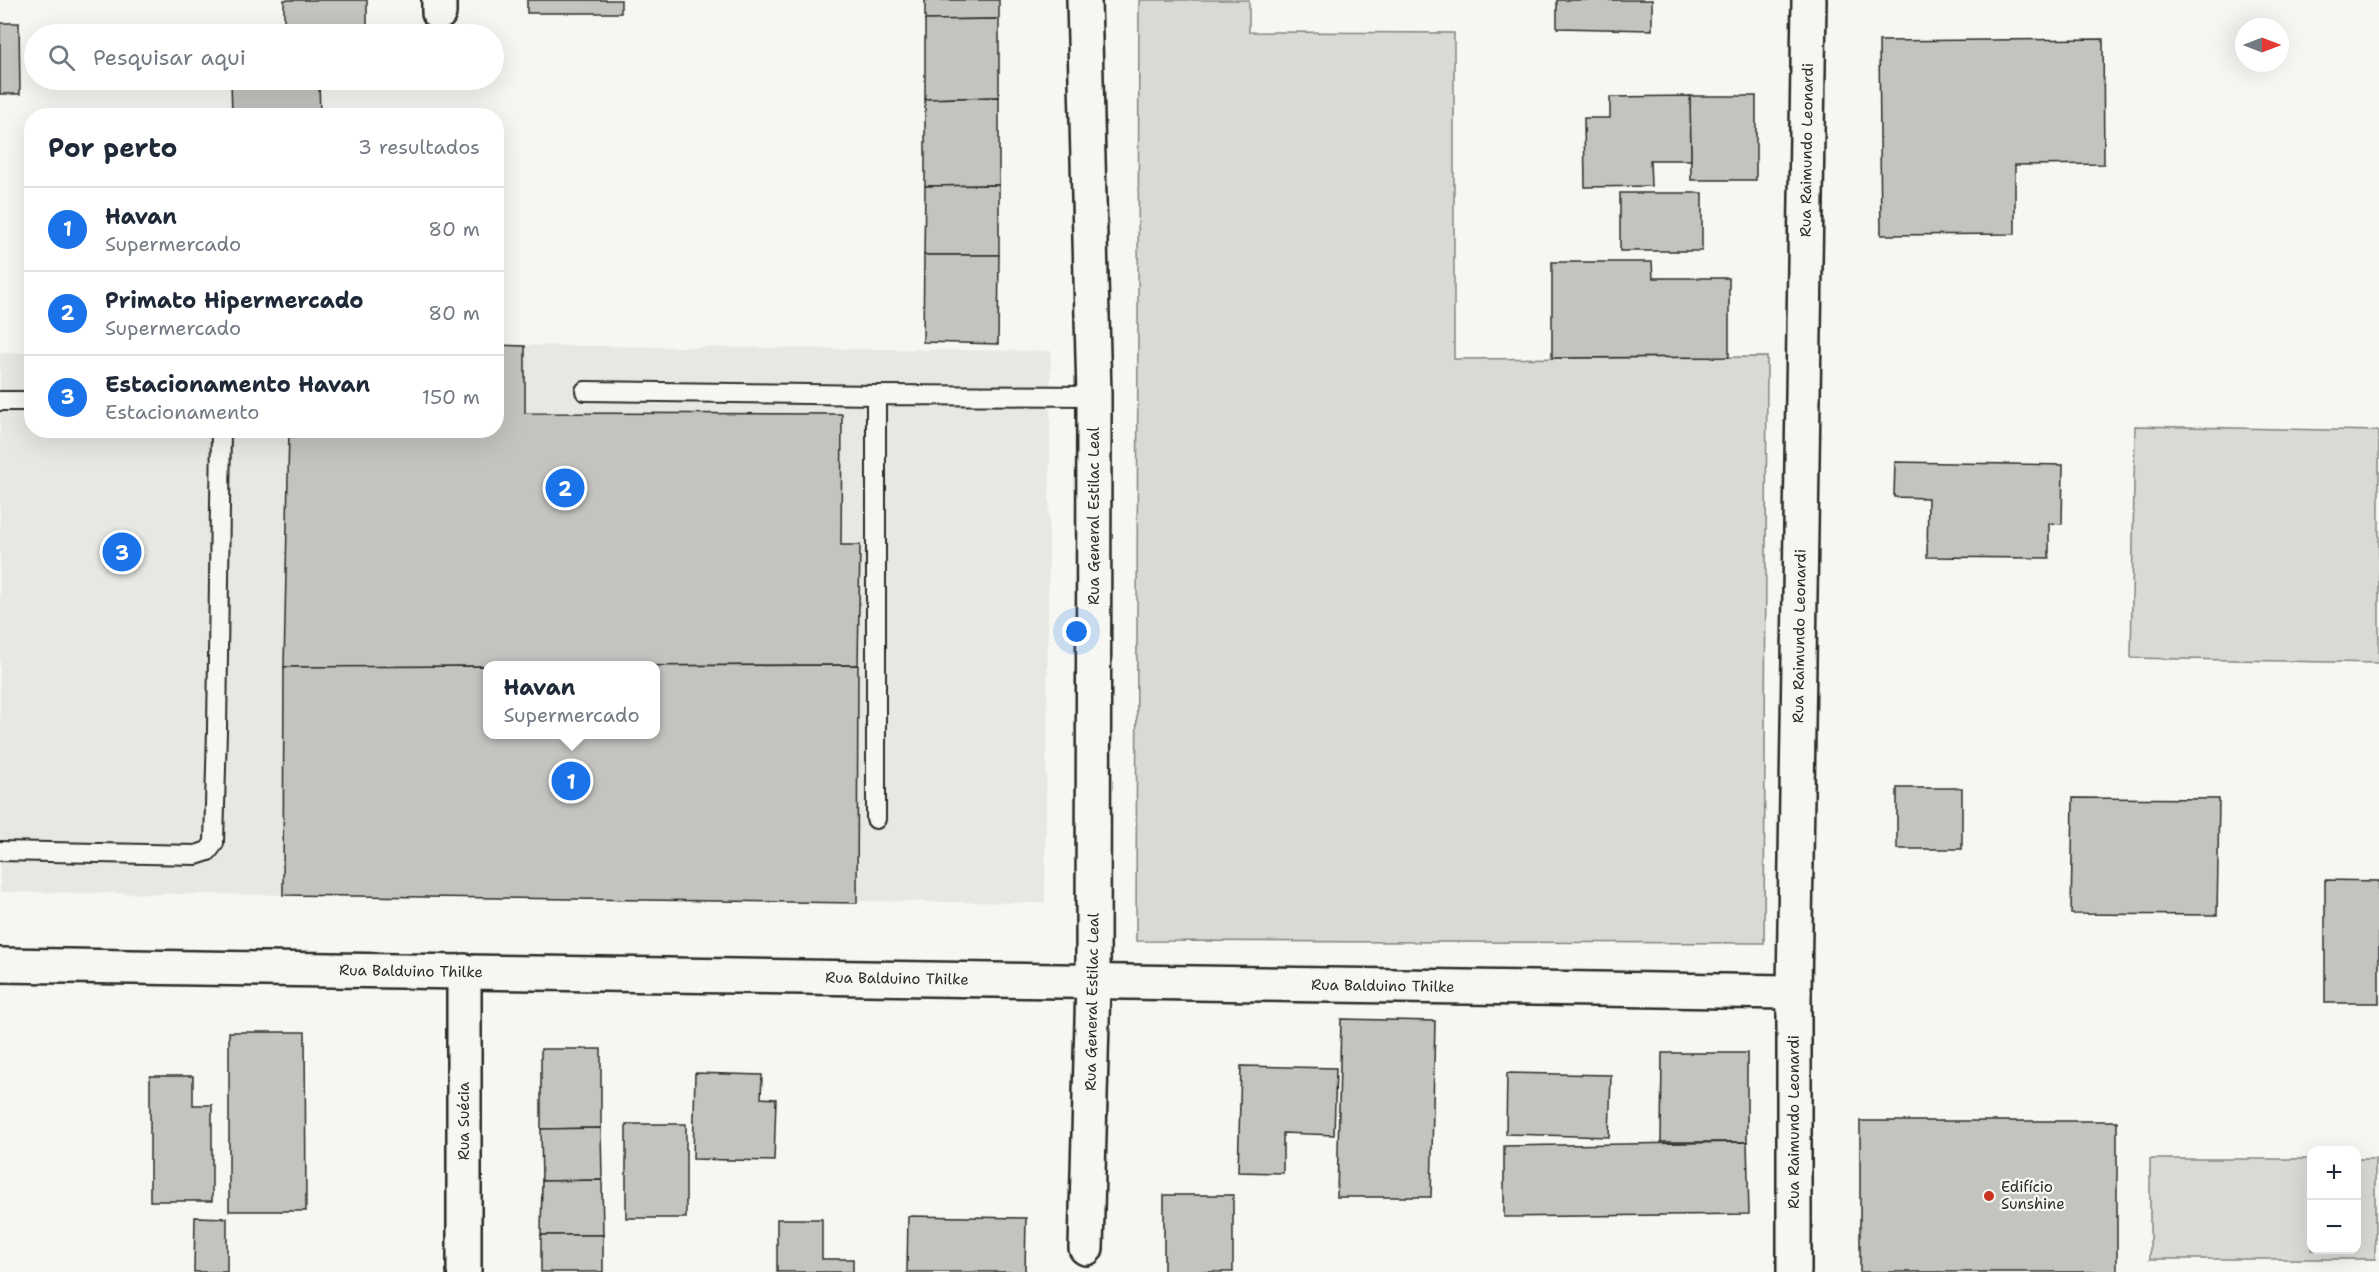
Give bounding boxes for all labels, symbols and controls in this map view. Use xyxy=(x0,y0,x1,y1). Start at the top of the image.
north arrow xyxy=(2235,18,2289,72)
search box xyxy=(24,24,504,90)
icon: search xyxy=(45,41,78,74)
text: Pesquisar aqui xyxy=(93,43,246,72)
street label: Rua Raimundo Leonardi xyxy=(1795,63,1818,237)
text: Por perto xyxy=(48,130,177,165)
text: 3 resultados xyxy=(358,134,480,160)
text: Havan xyxy=(105,202,177,231)
text: 1 xyxy=(63,216,72,242)
text: 80 m xyxy=(428,216,480,242)
text: Supermercado xyxy=(105,231,241,257)
text: Primato Hipermercado xyxy=(105,286,364,315)
text: 2 xyxy=(61,300,75,326)
text: 80 m xyxy=(428,300,480,326)
text: Supermercado xyxy=(105,315,241,341)
text: Estacionamento Havan xyxy=(105,370,370,399)
text: 3 xyxy=(61,384,75,410)
text: 150 m xyxy=(422,384,480,410)
text: Estacionamento xyxy=(105,399,259,425)
street label: Rua General Estilac Leal xyxy=(1084,426,1104,605)
pin: 2 xyxy=(546,466,584,510)
pin: 3 xyxy=(102,530,142,574)
street label: Rua Raimundo Leonardi xyxy=(1788,549,1811,723)
your location xyxy=(1062,617,1091,646)
popup xyxy=(483,661,660,739)
text: Havan xyxy=(503,673,575,702)
text: Supermercado xyxy=(503,702,640,728)
pin: 1 xyxy=(552,758,590,804)
street label: Rua General Estilac Leal xyxy=(1080,912,1104,1091)
street label: Rua Balduino Thilke xyxy=(339,960,483,982)
street label: Rua Balduino Thilke xyxy=(825,967,969,990)
street label: Rua Balduino Thilke xyxy=(1311,975,1455,997)
street label: Rua Raimundo Leonardi xyxy=(1784,1035,1804,1209)
street label: Rua Suécia xyxy=(454,1081,474,1160)
map controls xyxy=(2307,1146,2361,1254)
button: + xyxy=(2307,1146,2361,1200)
place label: Edifício Sunshine xyxy=(2001,1177,2065,1214)
marker: Edifício Sunshine xyxy=(1982,1189,1996,1203)
button: − xyxy=(2307,1200,2361,1254)

